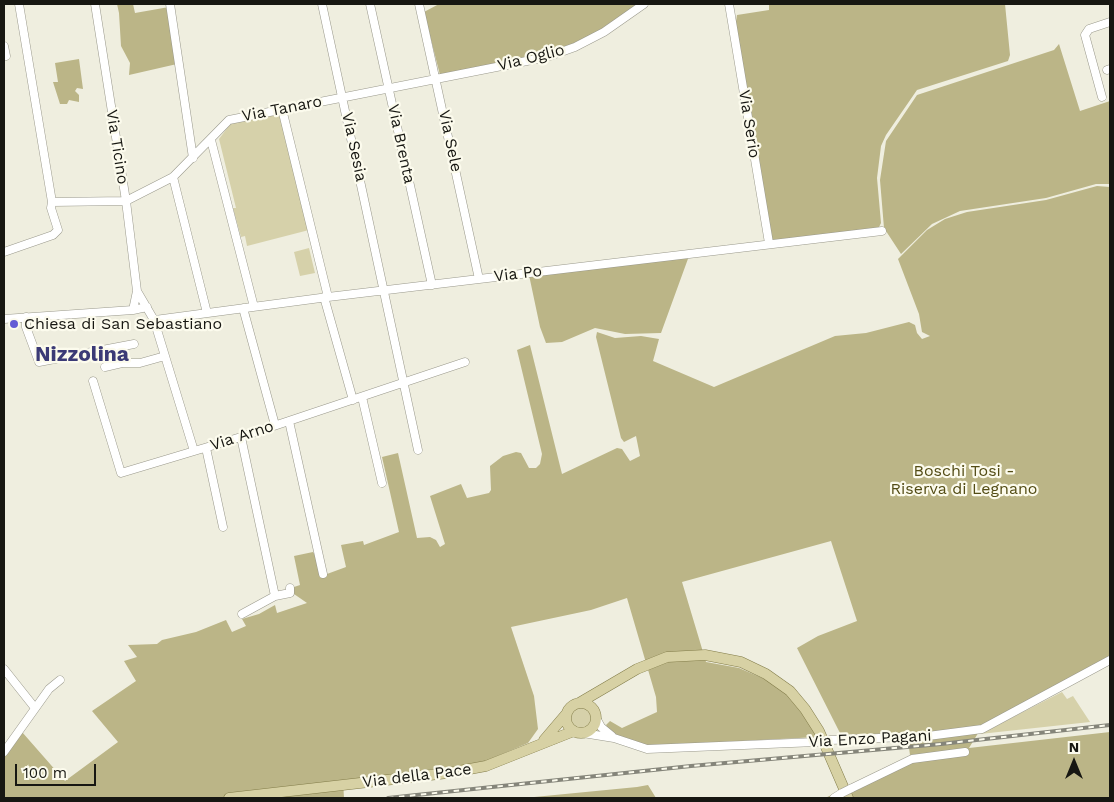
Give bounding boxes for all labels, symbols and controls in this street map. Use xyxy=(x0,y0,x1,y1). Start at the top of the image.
street label: Via Oglio xyxy=(496,40,566,76)
street label: Via Serio xyxy=(734,88,764,160)
street label: Via Tanaro xyxy=(240,92,324,126)
street label: Via Brenta xyxy=(383,103,419,185)
street label: Via Ticino xyxy=(102,108,132,186)
street label: Via Sele xyxy=(434,108,466,174)
street label: Via Sesia xyxy=(337,111,371,183)
street label: Via Po xyxy=(493,262,543,286)
place label: Chiesa di San Sebastiano xyxy=(24,314,222,334)
marker: Chiesa di San Sebastiano xyxy=(8,318,20,330)
district label: Nizzolina xyxy=(35,342,129,368)
street label: Via Arno xyxy=(208,417,276,455)
park label: Boschi Tosi - Riserva di Legnano xyxy=(891,461,1037,499)
street label: Via Enzo Pagani xyxy=(808,726,932,752)
north arrow xyxy=(1049,737,1099,787)
text: N xyxy=(1069,739,1079,755)
scale bar xyxy=(18,754,99,786)
street label: Via della Pace xyxy=(361,760,473,792)
text: 100 m xyxy=(23,764,67,782)

